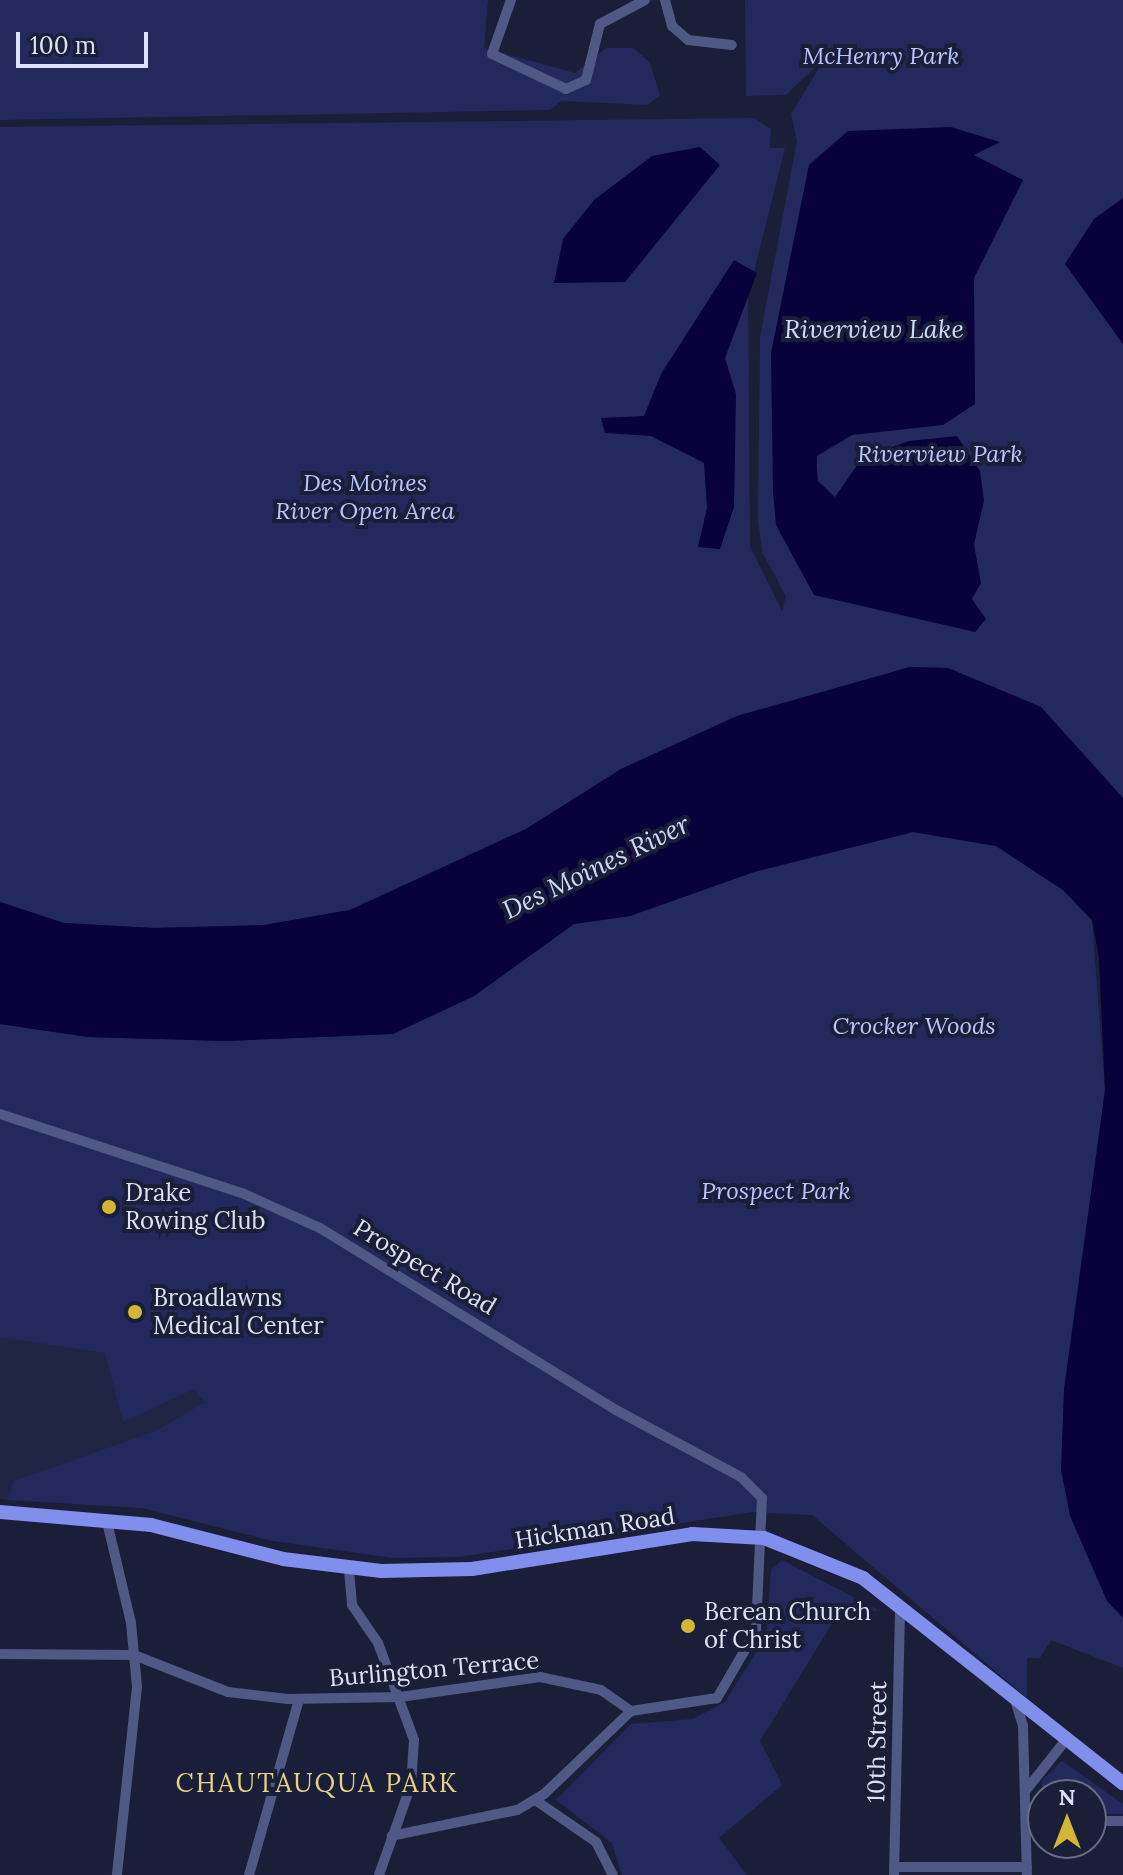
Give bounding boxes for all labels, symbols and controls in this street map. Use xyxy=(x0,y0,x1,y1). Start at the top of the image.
scale bar xyxy=(20,16,152,66)
text: 100 m xyxy=(30,30,96,61)
park label: McHenry Park xyxy=(803,42,959,70)
water label: Riverview Lake xyxy=(784,313,964,345)
park label: Riverview Park xyxy=(857,440,1023,468)
park label: Des Moines River Open Area xyxy=(275,469,455,525)
water label: Des Moines River xyxy=(498,808,694,926)
park label: Crocker Woods xyxy=(832,1012,996,1040)
park label: Prospect Park xyxy=(701,1177,851,1205)
place label: Drake Rowing Club xyxy=(125,1179,265,1235)
marker: Drake Rowing Club xyxy=(100,1198,118,1216)
street label: Prospect Road xyxy=(349,1213,501,1321)
place label: Broadlawns Medical Center xyxy=(153,1284,324,1340)
marker: Broadlawns Medical Center xyxy=(124,1301,146,1323)
street label: Hickman Road xyxy=(513,1501,677,1555)
place label: Berean Church of Christ xyxy=(704,1598,871,1654)
marker: Berean Church of Christ xyxy=(679,1617,697,1635)
street label: Burlington Terrace xyxy=(328,1645,540,1693)
street label: 10th Street xyxy=(862,1681,892,1803)
district label: CHAUTAUQUA PARK xyxy=(176,1767,458,1799)
north arrow xyxy=(1027,1779,1107,1859)
text: N xyxy=(1058,1783,1076,1811)

